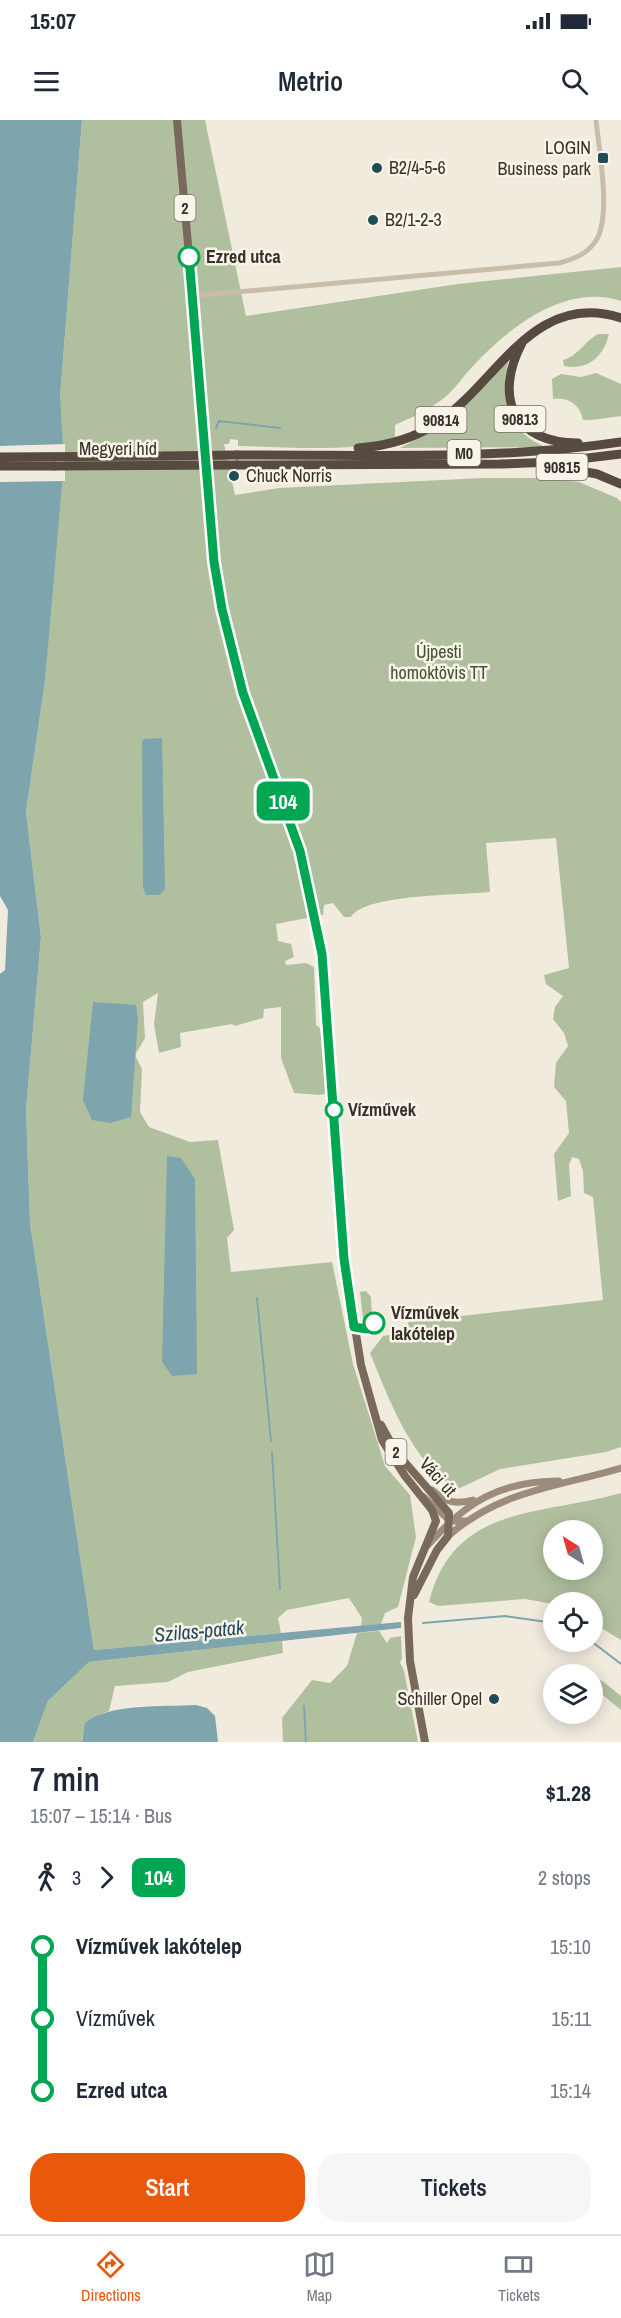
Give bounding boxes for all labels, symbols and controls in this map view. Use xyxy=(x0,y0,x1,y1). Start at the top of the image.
text: 15:07 xyxy=(30,6,76,36)
text: Metrio xyxy=(278,63,343,99)
icon: menu xyxy=(30,65,63,98)
icon: search xyxy=(558,65,591,98)
place label: LOGIN Business park xyxy=(497,135,592,181)
marker: LOGIN Business park xyxy=(596,151,610,165)
place label: B2/4-5-6 xyxy=(389,155,446,180)
marker: B2/4-5-6 xyxy=(370,161,384,175)
road number: 2 xyxy=(174,195,195,221)
place label: B2/1-2-3 xyxy=(385,207,442,232)
marker: B2/1-2-3 xyxy=(366,213,380,227)
place label: Ezred utca xyxy=(206,244,281,269)
marker: Ezred utca xyxy=(178,246,200,268)
road number: 90813 xyxy=(494,406,546,432)
road number: 90814 xyxy=(416,407,466,433)
street label: Megyeri híd xyxy=(79,436,157,461)
road number: M0 xyxy=(448,440,480,466)
road number: 90815 xyxy=(536,454,588,480)
place label: Chuck Norris xyxy=(246,463,332,488)
marker: Chuck Norris xyxy=(227,469,241,483)
park label: Újpesti homoktövis TT xyxy=(390,639,488,685)
line badge: 104 xyxy=(248,782,318,820)
text: 104 xyxy=(269,787,297,816)
place label: Vízművek xyxy=(348,1097,417,1122)
marker: Vízművek xyxy=(325,1101,343,1119)
place label: Vízművek lakótelep xyxy=(391,1300,460,1346)
marker: Vízművek lakótelep xyxy=(363,1312,385,1334)
road number: 2 xyxy=(386,1439,406,1465)
street label: Váci út xyxy=(414,1452,463,1502)
north arrow xyxy=(543,1520,603,1580)
map controls xyxy=(543,1520,603,1724)
button: locate xyxy=(543,1592,603,1652)
water label: Szilas-patak xyxy=(153,1613,246,1648)
button: layers xyxy=(543,1664,603,1724)
place label: Schiller Opel xyxy=(398,1686,482,1711)
marker: Schiller Opel xyxy=(487,1692,501,1706)
text: 7 min xyxy=(30,1757,100,1801)
text: $1.28 xyxy=(546,1778,591,1808)
text: 15:07 – 15:14 · Bus xyxy=(30,1802,172,1829)
icon: walk xyxy=(30,1861,63,1894)
icon: forward xyxy=(90,1861,123,1894)
text: 104 xyxy=(144,1863,173,1892)
text: 3 xyxy=(72,1864,81,1891)
text: 2 stops xyxy=(538,1864,591,1891)
text: Vízművek lakótelep xyxy=(76,1931,242,1961)
text: 15:10 xyxy=(550,1933,591,1960)
text: Vízművek xyxy=(76,2003,155,2033)
text: 15:11 xyxy=(551,2005,591,2032)
text: Ezred utca xyxy=(76,2075,167,2105)
text: 15:14 xyxy=(550,2077,591,2104)
button: Start xyxy=(30,2153,305,2222)
button: Tickets xyxy=(317,2153,591,2222)
tab: Directions xyxy=(81,2248,141,2306)
tab: Map xyxy=(303,2248,336,2306)
tab: Tickets xyxy=(498,2248,540,2306)

